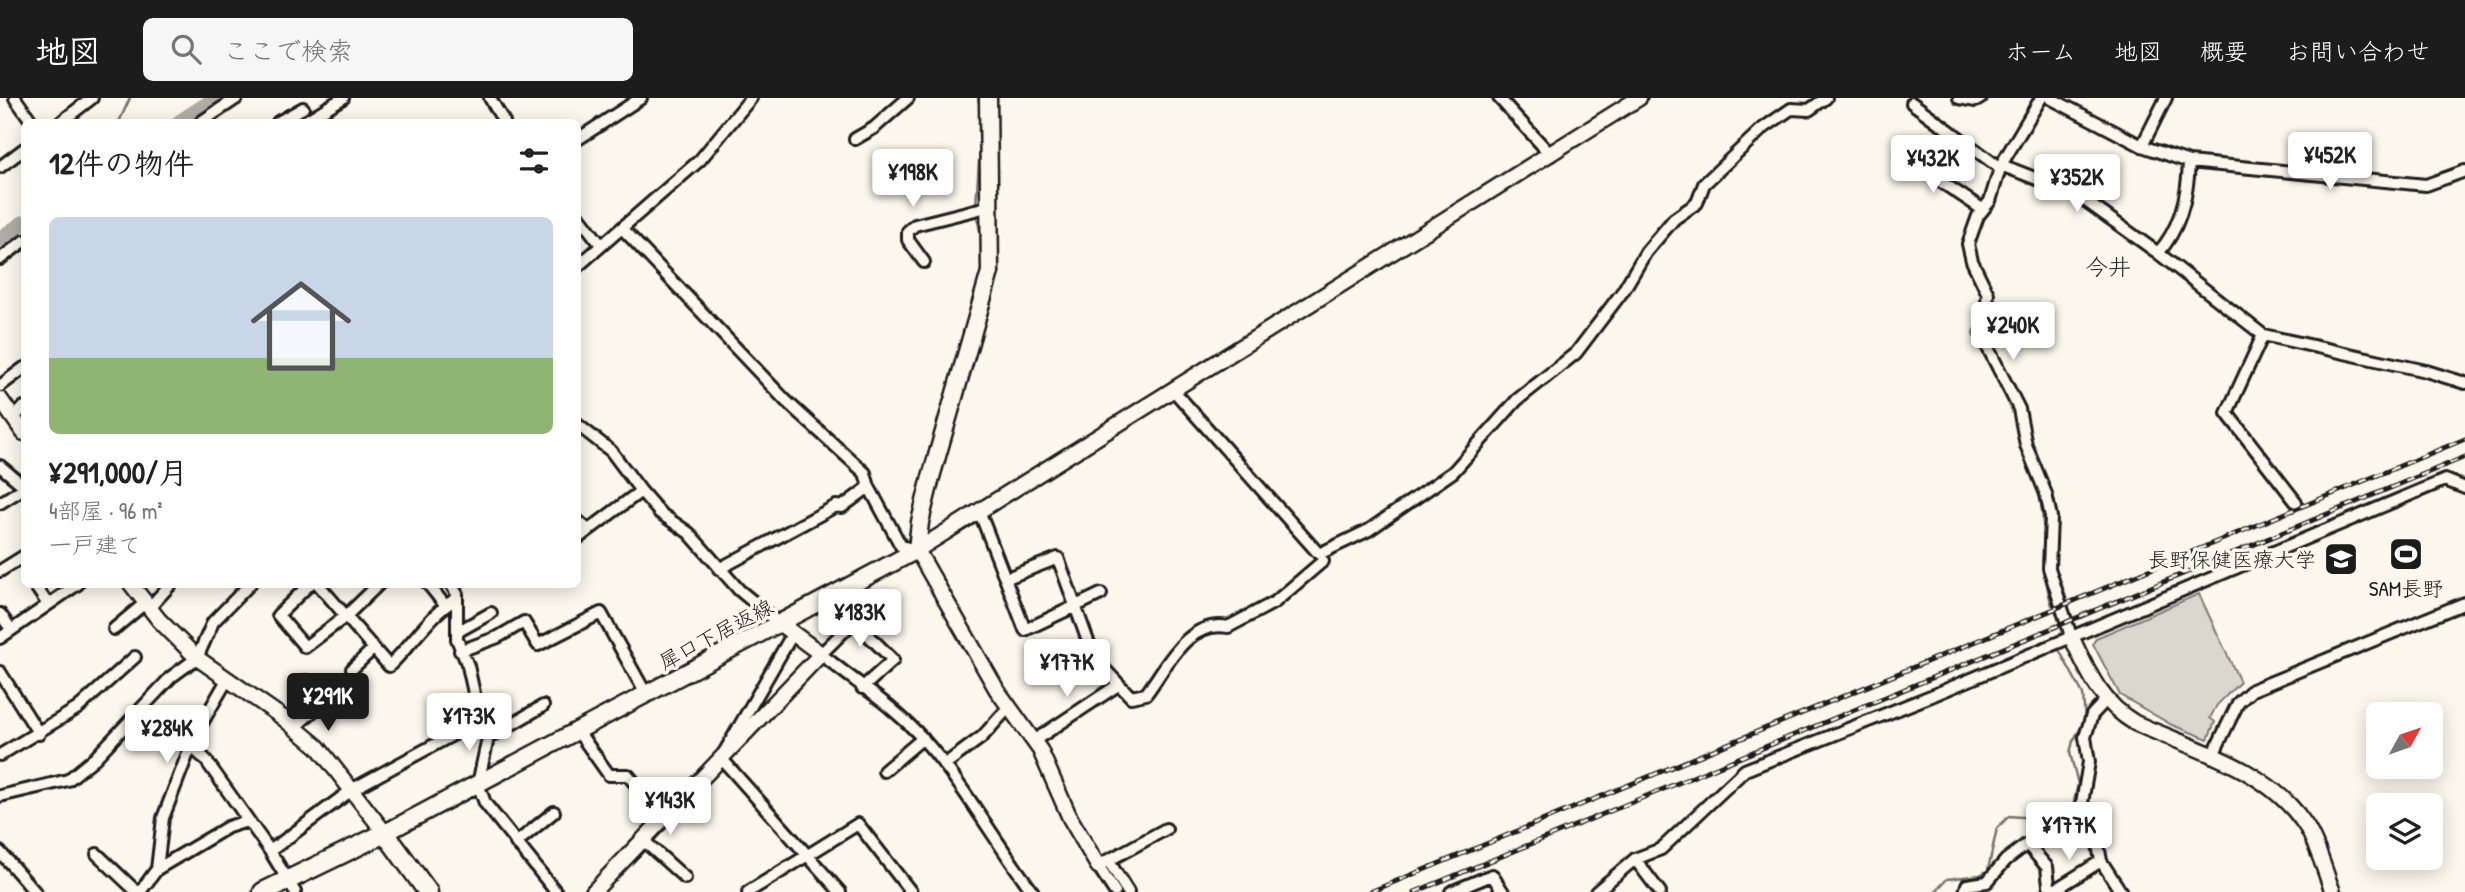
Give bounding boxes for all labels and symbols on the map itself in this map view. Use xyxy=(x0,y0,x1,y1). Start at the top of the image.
pin: ¥452K xyxy=(2281,132,2379,192)
pin: ¥432K xyxy=(1884,136,1982,195)
pin: ¥198K xyxy=(864,150,962,209)
pin: ¥352K xyxy=(2028,155,2126,214)
district label: 今井 xyxy=(2085,251,2131,282)
pin: ¥240K xyxy=(1964,302,2062,362)
sports icon: SAM長野 xyxy=(2387,535,2425,573)
school or university icon: 長野保健医療大学 xyxy=(2322,540,2360,578)
place label: 長野保健医療大学 xyxy=(2148,545,2316,574)
place label: SAM長野 xyxy=(2369,574,2443,603)
pin: ¥183K xyxy=(811,589,909,649)
street label: 犀口下居返線 xyxy=(654,592,778,676)
pin: ¥177K xyxy=(1018,640,1116,699)
pin: ¥291K xyxy=(279,674,377,733)
pin: ¥173K xyxy=(420,694,518,753)
north arrow xyxy=(2366,702,2443,779)
pin: ¥284K xyxy=(118,706,216,765)
pin: ¥143K xyxy=(621,778,719,837)
pin: ¥177K xyxy=(2020,802,2118,862)

